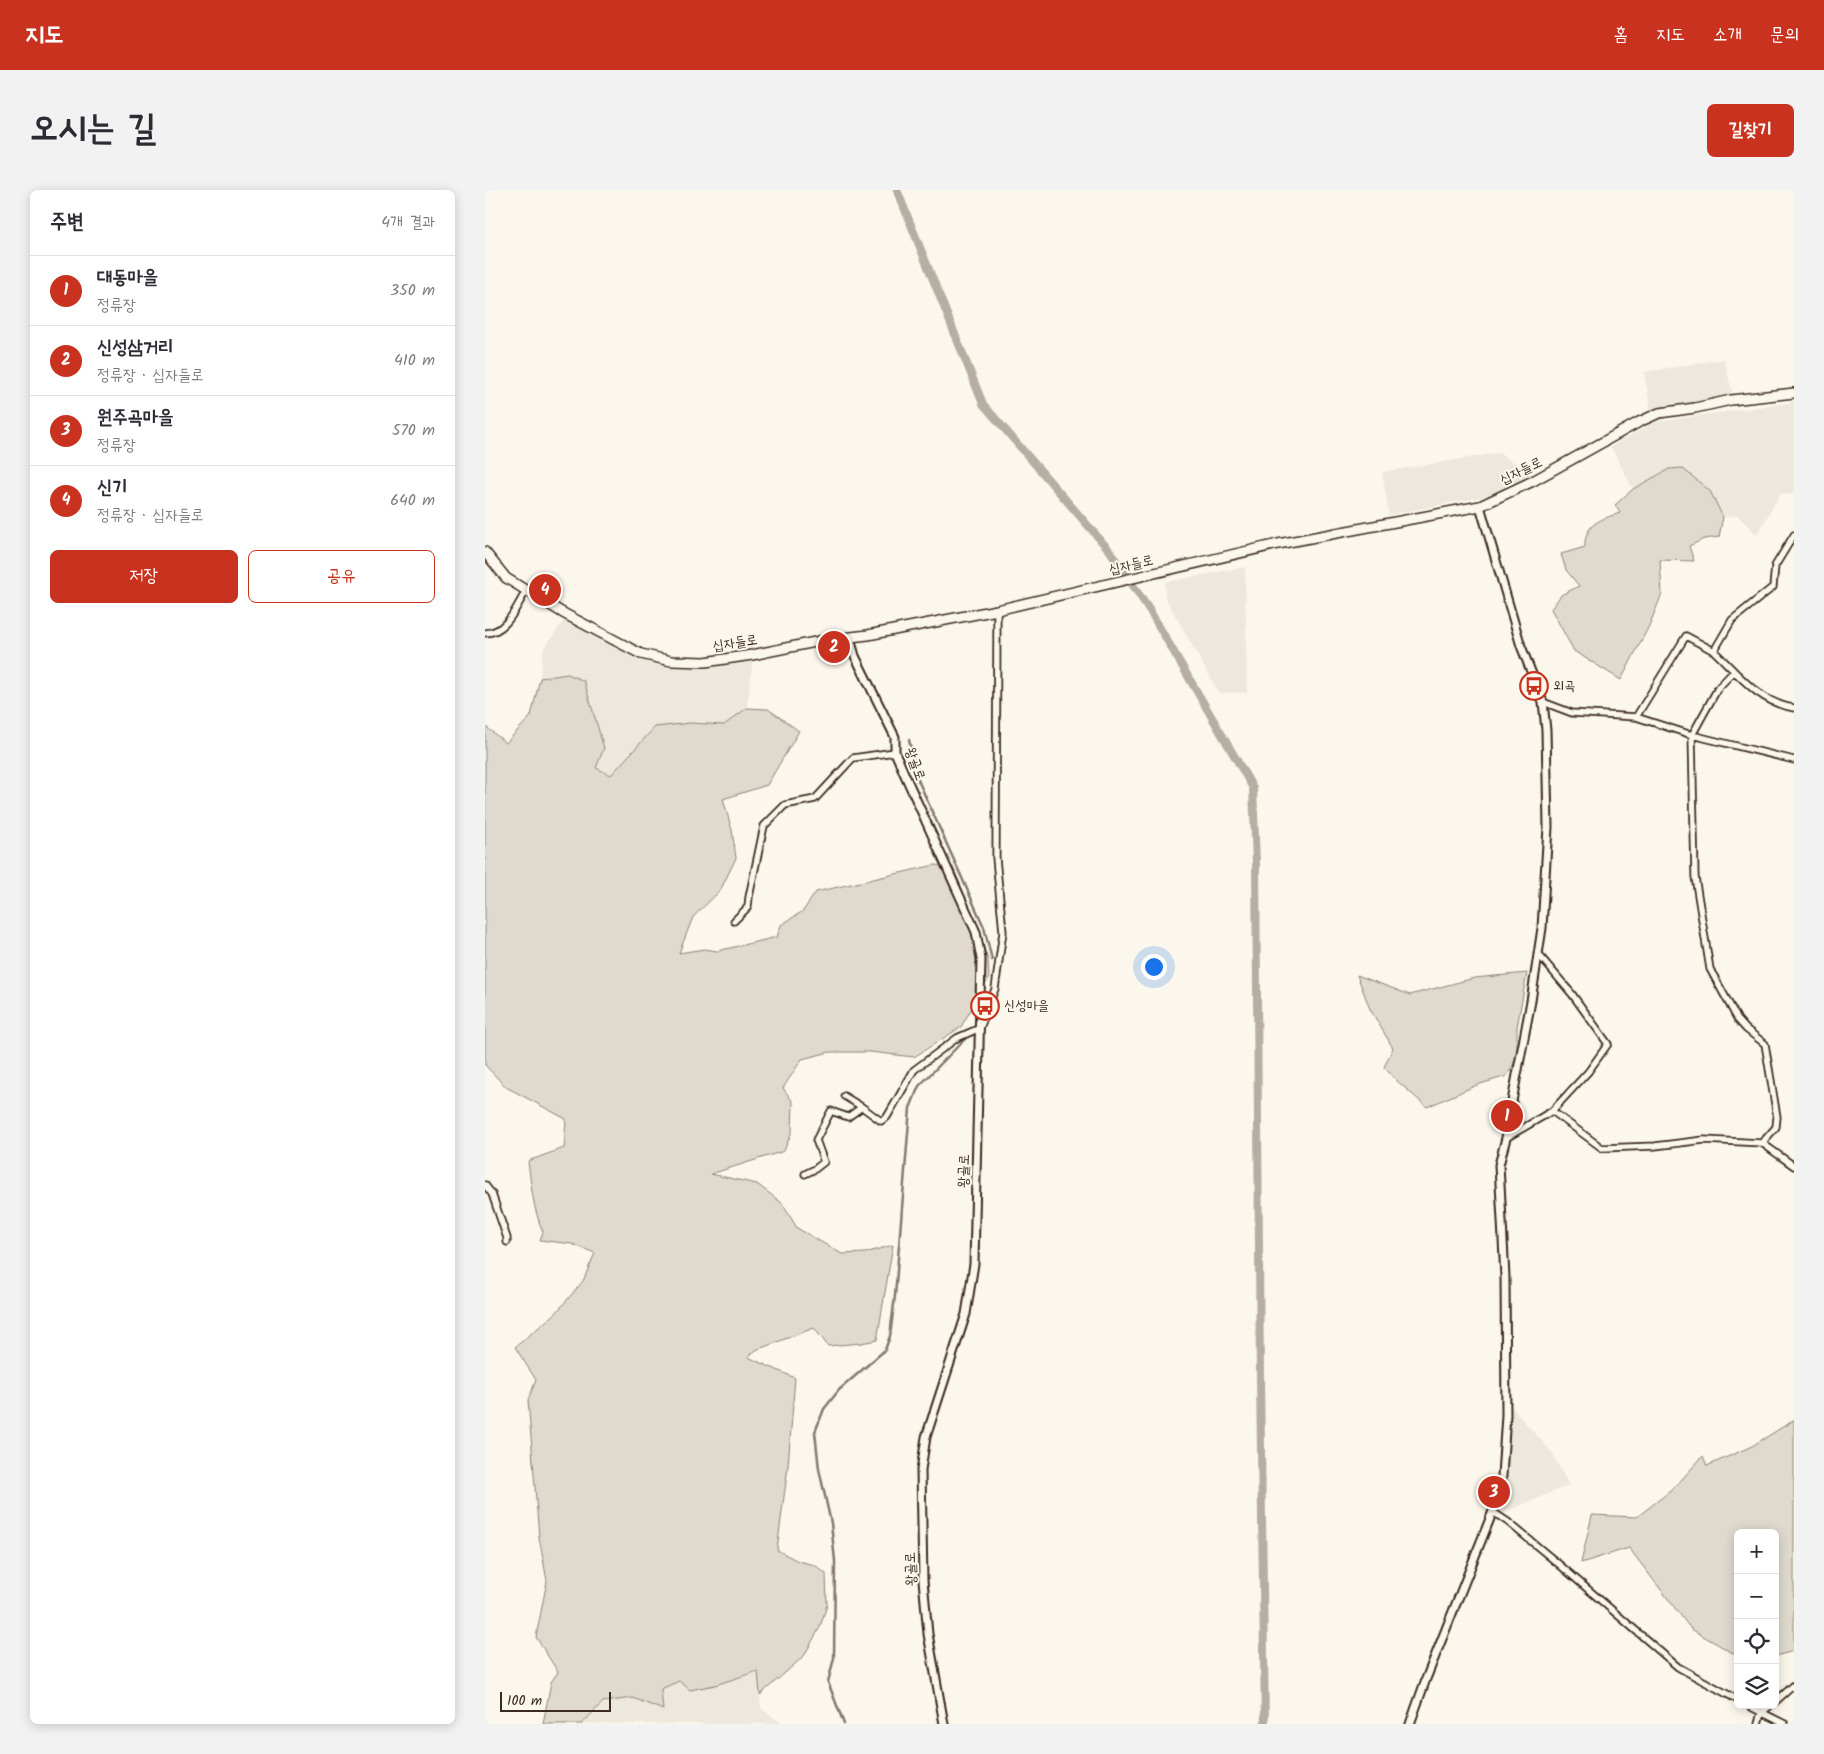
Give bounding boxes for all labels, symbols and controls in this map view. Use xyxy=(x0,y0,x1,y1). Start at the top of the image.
text: 지도 xyxy=(25,16,64,55)
text: 홈 xyxy=(1614,21,1628,50)
text: 지도 xyxy=(1656,21,1685,50)
text: 소개 xyxy=(1713,21,1742,50)
text: 문의 xyxy=(1770,21,1799,50)
text: 오시는 길 xyxy=(30,102,156,158)
button: 길찾기 xyxy=(1707,104,1794,157)
text: 주변 xyxy=(50,206,84,239)
text: 4개 결과 xyxy=(381,210,435,235)
text: 대동마을 xyxy=(97,263,158,293)
text: 1 xyxy=(64,278,68,303)
text: 350 m xyxy=(390,278,435,303)
text: 정류장 xyxy=(97,293,136,318)
text: 신성삼거리 xyxy=(97,333,173,363)
text: 2 xyxy=(61,348,71,373)
text: 410 m xyxy=(394,348,435,373)
text: 정류장 · 십자들로 xyxy=(97,363,204,388)
text: 원주곡마을 xyxy=(97,403,173,433)
text: 3 xyxy=(62,418,70,443)
text: 570 m xyxy=(392,418,435,443)
text: 정류장 xyxy=(97,433,136,458)
street label: 십자들로 xyxy=(1496,451,1546,491)
text: 신기 xyxy=(97,473,128,503)
text: 4 xyxy=(62,488,70,513)
text: 640 m xyxy=(390,488,435,513)
text: 정류장 · 십자들로 xyxy=(97,503,204,528)
street label: 십자들로 xyxy=(1107,549,1155,581)
button: 저장 xyxy=(50,550,238,603)
button: 공유 xyxy=(248,550,435,603)
pin: 4 xyxy=(529,571,561,609)
pin: 2 xyxy=(818,628,850,666)
street label: 십자들로 xyxy=(711,629,759,657)
bus stop icon: 외곡 xyxy=(1519,671,1549,701)
place label: 외곡 xyxy=(1553,675,1576,697)
street label: 왕골로 xyxy=(899,744,931,784)
your location xyxy=(1141,954,1167,980)
bus stop icon: 신성마을 xyxy=(970,991,1000,1021)
place label: 신성마을 xyxy=(1004,995,1049,1017)
pin: 1 xyxy=(1491,1097,1523,1135)
street label: 왕골로 xyxy=(952,1154,976,1188)
pin: 3 xyxy=(1478,1473,1510,1511)
map controls xyxy=(1734,1529,1779,1709)
button: + xyxy=(1734,1529,1779,1574)
street label: 왕골로 xyxy=(899,1552,923,1586)
button: − xyxy=(1734,1574,1779,1619)
button: locate xyxy=(1734,1619,1779,1664)
button: layers xyxy=(1734,1664,1779,1709)
scale bar xyxy=(500,1689,611,1712)
text: 100 m xyxy=(507,1690,542,1712)

